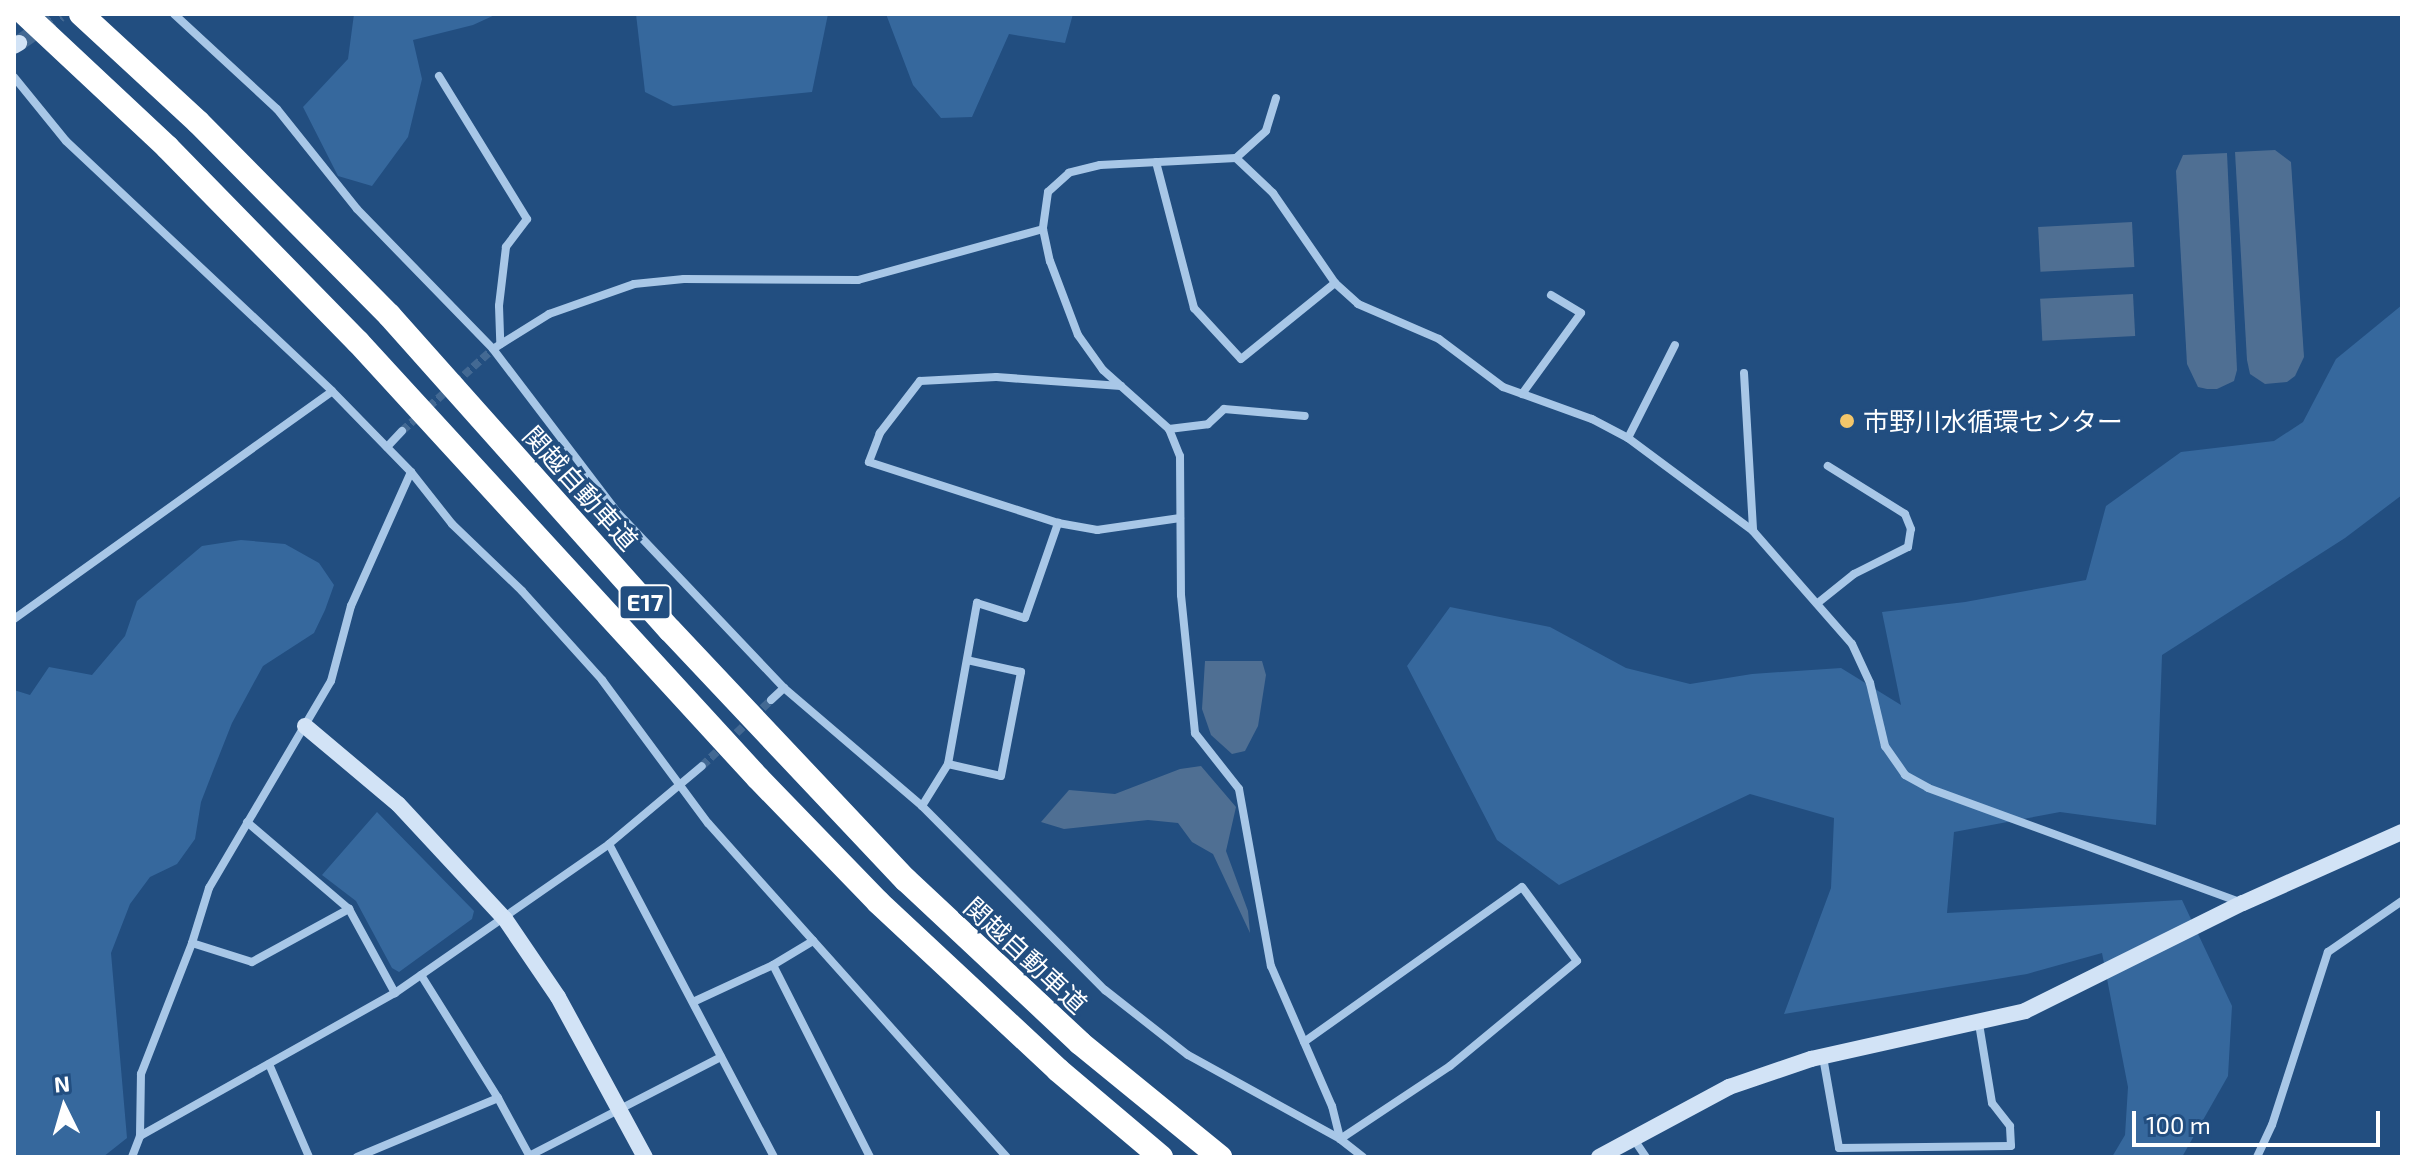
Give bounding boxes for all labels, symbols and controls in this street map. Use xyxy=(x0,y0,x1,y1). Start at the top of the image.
place label: 市野川水循環センター xyxy=(1863,405,2123,437)
marker: 市野川水循環センター xyxy=(1838,412,1856,430)
street label: 関越自動車道 xyxy=(517,420,645,556)
road number: E17 xyxy=(617,582,673,622)
street label: 関越自動車道 xyxy=(958,890,1094,1020)
north arrow xyxy=(24,1067,104,1147)
text: N xyxy=(53,1069,71,1097)
scale bar xyxy=(2136,1095,2384,1145)
text: 100 m xyxy=(2146,1110,2211,1139)

